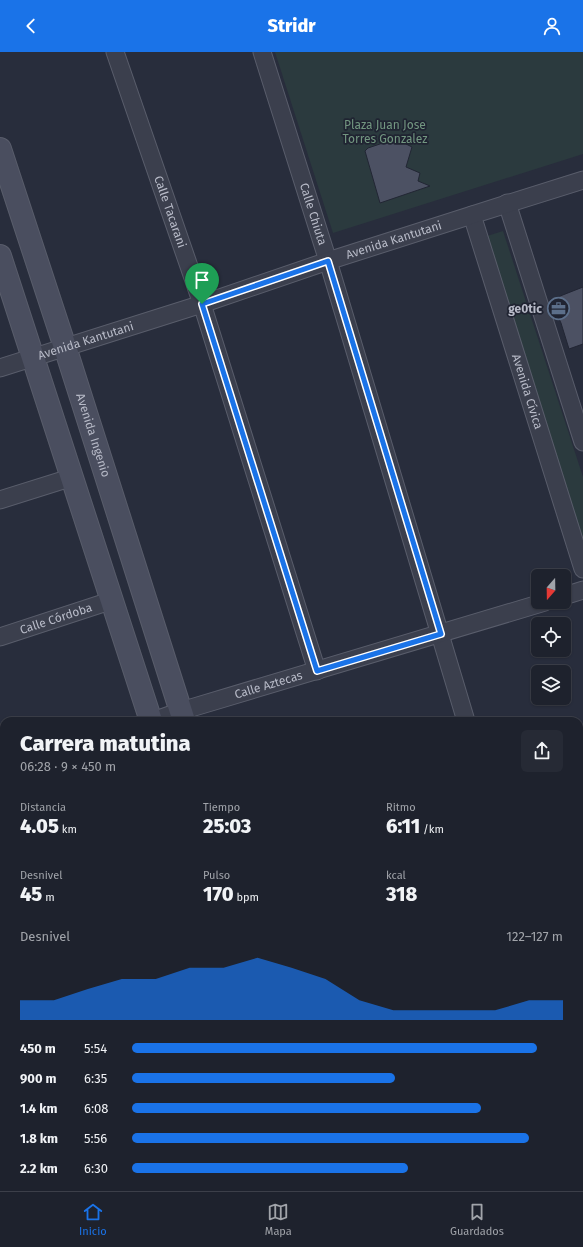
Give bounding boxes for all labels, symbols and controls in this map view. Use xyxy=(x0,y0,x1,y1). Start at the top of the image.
icon: back xyxy=(20,15,42,37)
text: Stridr xyxy=(268,15,315,37)
icon: person xyxy=(541,15,563,37)
park label: Plaza Juan Jose Torres Gonzalez xyxy=(342,118,428,146)
street label: Calle Tacarani xyxy=(151,174,189,250)
street label: Calle Chiuta xyxy=(297,181,330,247)
street label: Avenida Kantutani xyxy=(344,218,443,262)
pin xyxy=(185,263,219,304)
icon: arrive xyxy=(191,269,213,291)
office icon: ge0tic xyxy=(545,296,571,322)
place label: ge0tic xyxy=(508,302,542,316)
street label: Avenida Kantutani xyxy=(36,319,135,363)
street label: Avenida Cívica xyxy=(509,352,546,431)
street label: Avenida Ingenio xyxy=(73,392,113,479)
north arrow xyxy=(531,569,571,609)
map controls xyxy=(531,569,571,705)
street label: Calle Córdoba xyxy=(18,600,94,637)
button: locate xyxy=(531,617,571,657)
button: layers xyxy=(531,665,571,705)
street label: Calle Aztecas xyxy=(233,668,304,702)
text: Carrera matutina xyxy=(20,730,191,757)
button: share xyxy=(521,730,563,772)
text: 06:28 · 9 × 450 m xyxy=(20,759,116,774)
text: Distancia xyxy=(20,801,66,814)
text: Tiempo xyxy=(203,801,240,814)
text: Ritmo xyxy=(386,801,416,814)
text: 4.05 xyxy=(20,814,59,838)
text: 25:03 xyxy=(203,814,251,838)
text: 6:11 xyxy=(386,814,420,838)
text: km xyxy=(59,823,77,836)
text: /km xyxy=(420,823,444,836)
text: Desnivel xyxy=(20,869,62,882)
text: Pulso xyxy=(203,869,230,882)
text: kcal xyxy=(386,869,406,882)
text: 45 xyxy=(20,882,42,906)
text: 170 xyxy=(203,882,234,906)
text: 318 xyxy=(386,882,417,906)
text: m xyxy=(42,891,55,904)
text: bpm xyxy=(234,891,259,904)
text: Desnivel xyxy=(20,929,70,944)
text: 122–127 m xyxy=(506,929,563,944)
text: 450 m xyxy=(20,1041,56,1056)
text: 5:54 xyxy=(84,1041,107,1056)
text: 900 m xyxy=(20,1071,57,1086)
text: 6:35 xyxy=(84,1071,107,1086)
text: 1.4 km xyxy=(20,1101,57,1116)
text: 6:08 xyxy=(84,1101,108,1116)
text: 1.8 km xyxy=(20,1131,58,1146)
text: 5:56 xyxy=(84,1131,107,1146)
text: 2.2 km xyxy=(20,1161,58,1176)
text: 6:30 xyxy=(84,1161,108,1176)
tab: Inicio xyxy=(79,1201,107,1238)
tab: Mapa xyxy=(265,1201,292,1238)
tab: Guardados xyxy=(450,1201,504,1238)

